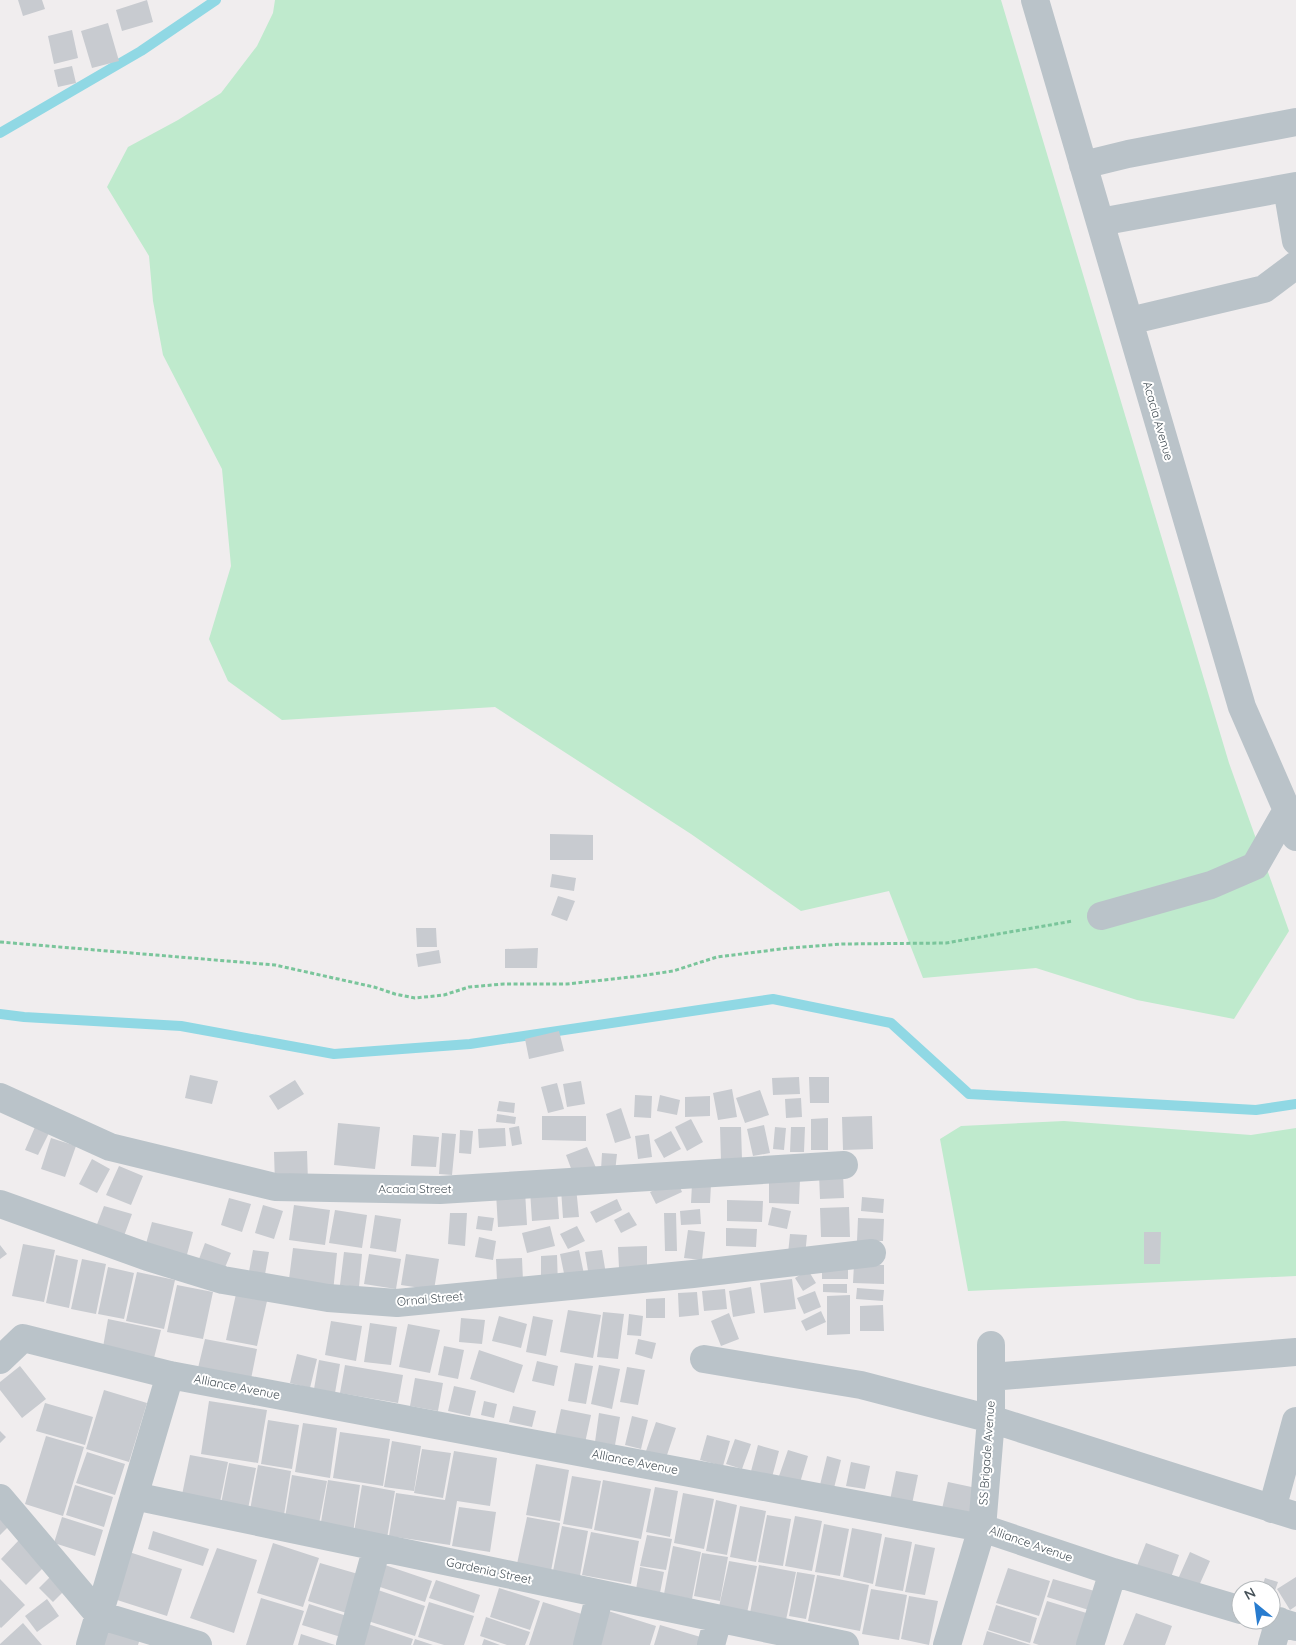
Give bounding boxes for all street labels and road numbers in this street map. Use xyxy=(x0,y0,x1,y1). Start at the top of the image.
street label: Acacia Avenue xyxy=(1140,380,1177,462)
street label: Acacia Street xyxy=(378,1181,452,1196)
street label: Ornai Street xyxy=(396,1288,464,1309)
street label: Alliance Avenue xyxy=(193,1371,282,1402)
street label: SS Brigade Avenue xyxy=(975,1400,998,1506)
street label: Alliance Avenue xyxy=(591,1446,680,1477)
street label: Alliance Avenue xyxy=(987,1522,1075,1565)
street label: Gardenia Street xyxy=(445,1554,533,1587)

